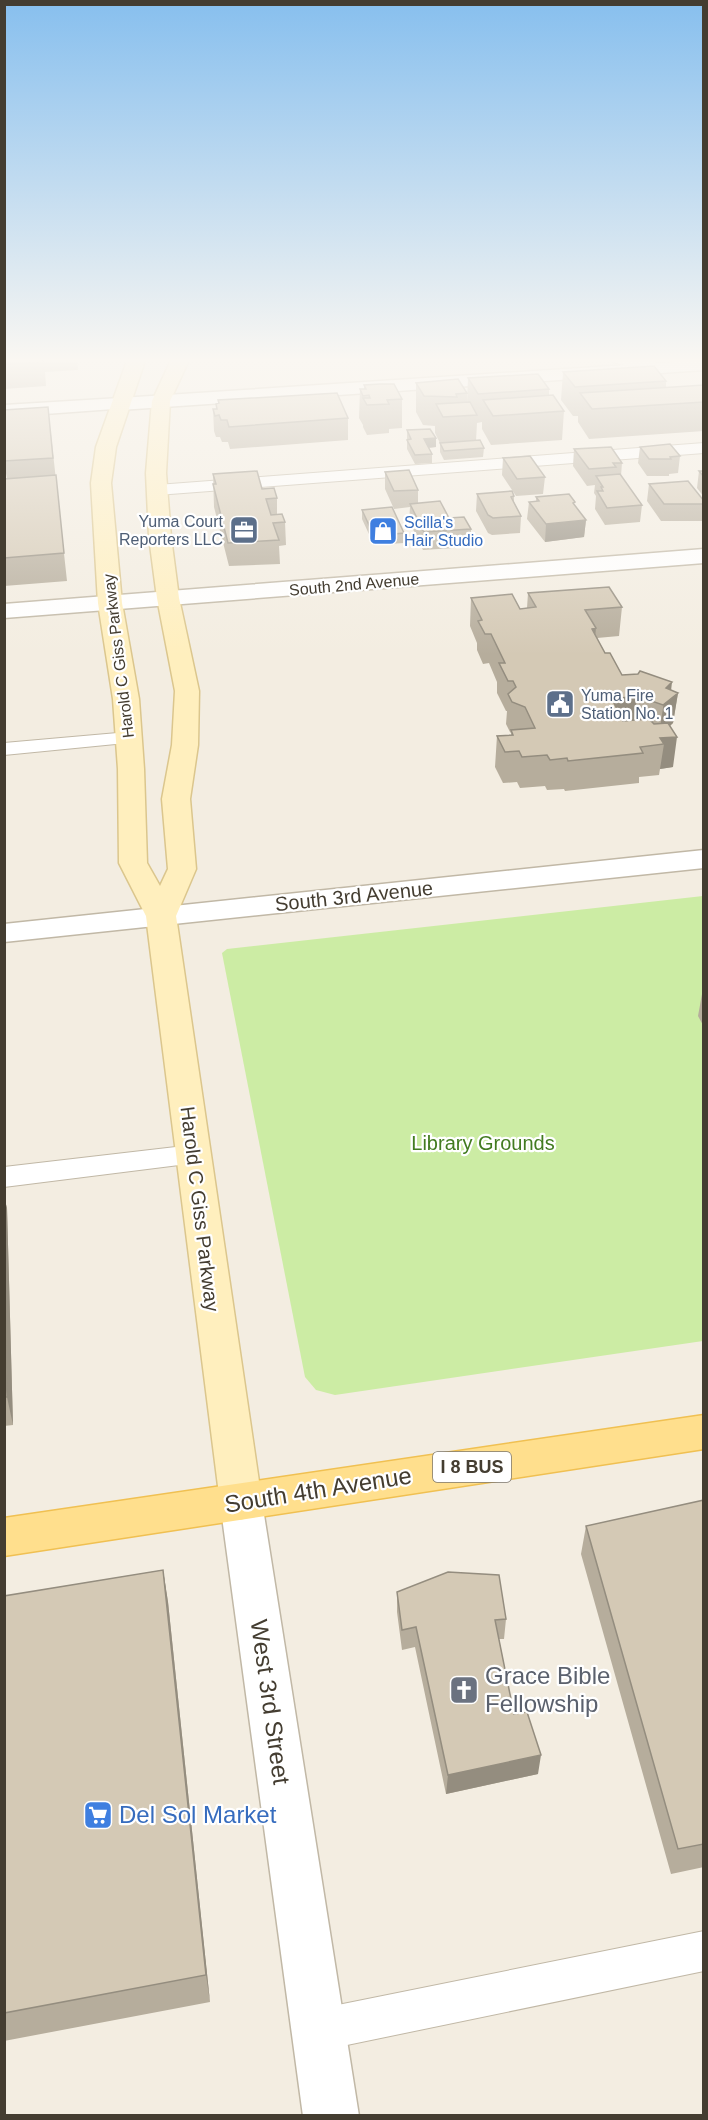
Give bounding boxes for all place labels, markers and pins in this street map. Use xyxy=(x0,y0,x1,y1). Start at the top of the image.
place label: Yuma Court Reporters LLC xyxy=(119,513,224,548)
office icon: Yuma Court Reporters LLC xyxy=(228,514,260,546)
place label: Scilla's Hair Studio xyxy=(404,514,483,549)
shop icon: Scilla's Hair Studio xyxy=(367,515,399,547)
place label: Yuma Fire Station No. 1 xyxy=(581,687,674,722)
public building icon: Yuma Fire Station No. 1 xyxy=(544,688,576,720)
place label: Grace Bible Fellowship xyxy=(485,1662,610,1717)
church icon: Grace Bible Fellowship xyxy=(448,1674,480,1706)
supermarket icon: Del Sol Market xyxy=(82,1799,114,1831)
place label: Del Sol Market xyxy=(119,1801,277,1828)

